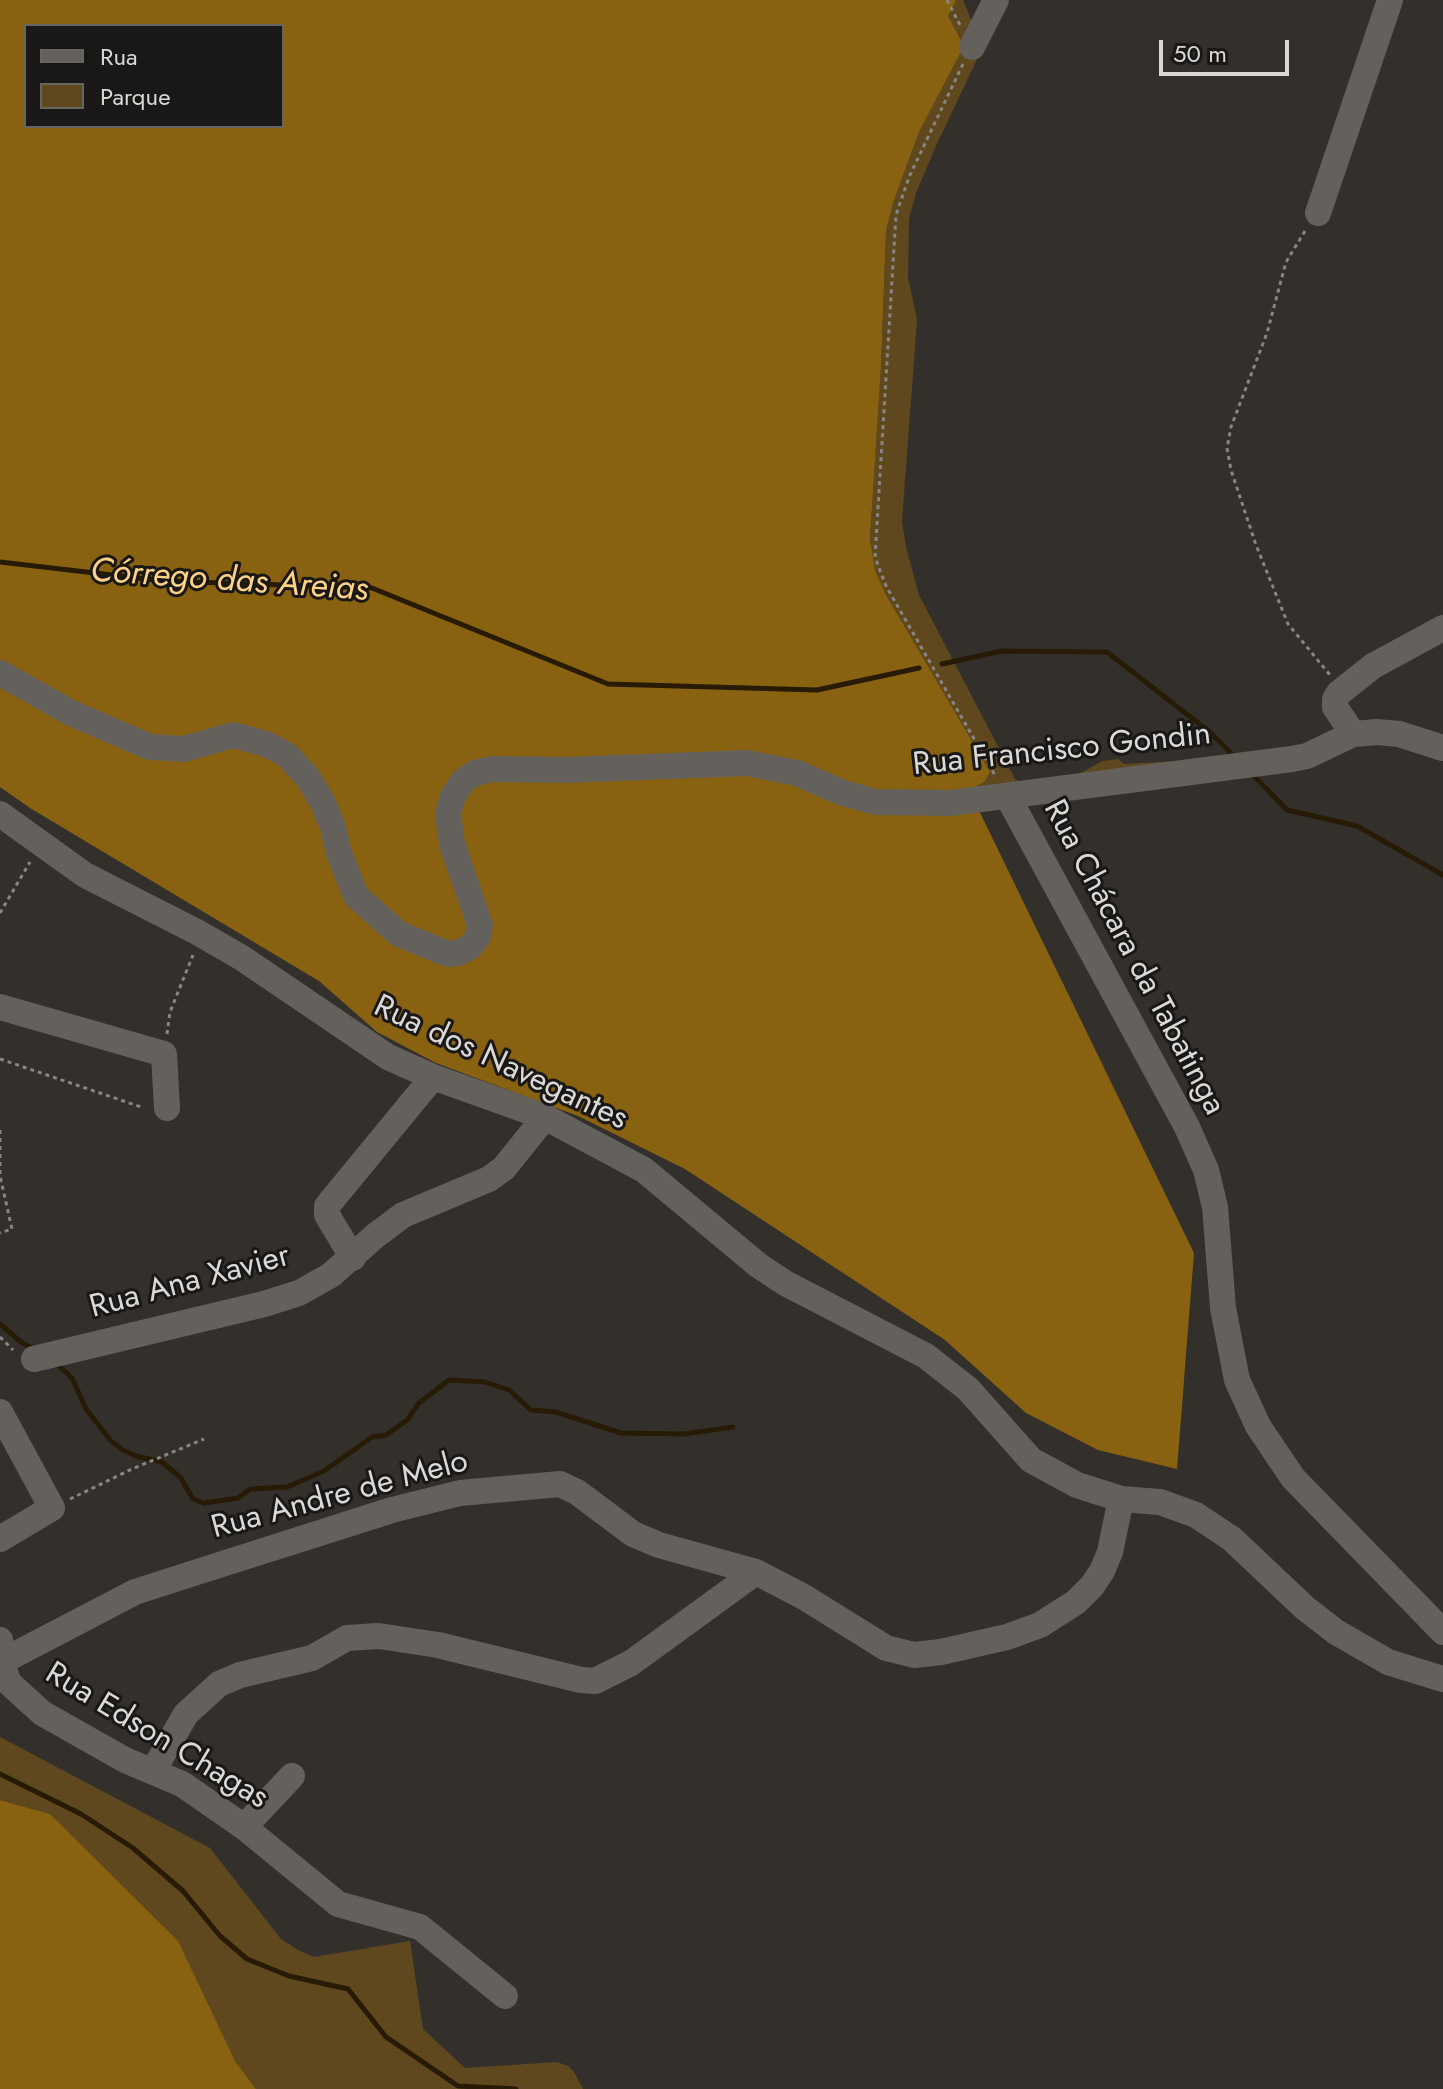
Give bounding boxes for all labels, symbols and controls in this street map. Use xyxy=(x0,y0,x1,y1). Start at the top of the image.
legend xyxy=(24,24,284,128)
scale bar xyxy=(1163,24,1293,74)
text: 50 m xyxy=(1173,36,1227,71)
text: Rua xyxy=(100,39,138,74)
text: Parque xyxy=(100,79,171,114)
water label: Córrego das Areias xyxy=(89,552,369,612)
street label: Rua Francisco Gondin xyxy=(911,716,1213,786)
street label: Rua Chácara da Tabatinga xyxy=(1034,794,1232,1122)
street label: Rua dos Navegantes xyxy=(367,988,633,1140)
street label: Rua Ana Xavier xyxy=(86,1238,294,1328)
street label: Rua Andre de Melo xyxy=(208,1443,472,1549)
street label: Rua Edson Chagas xyxy=(38,1655,274,1819)

